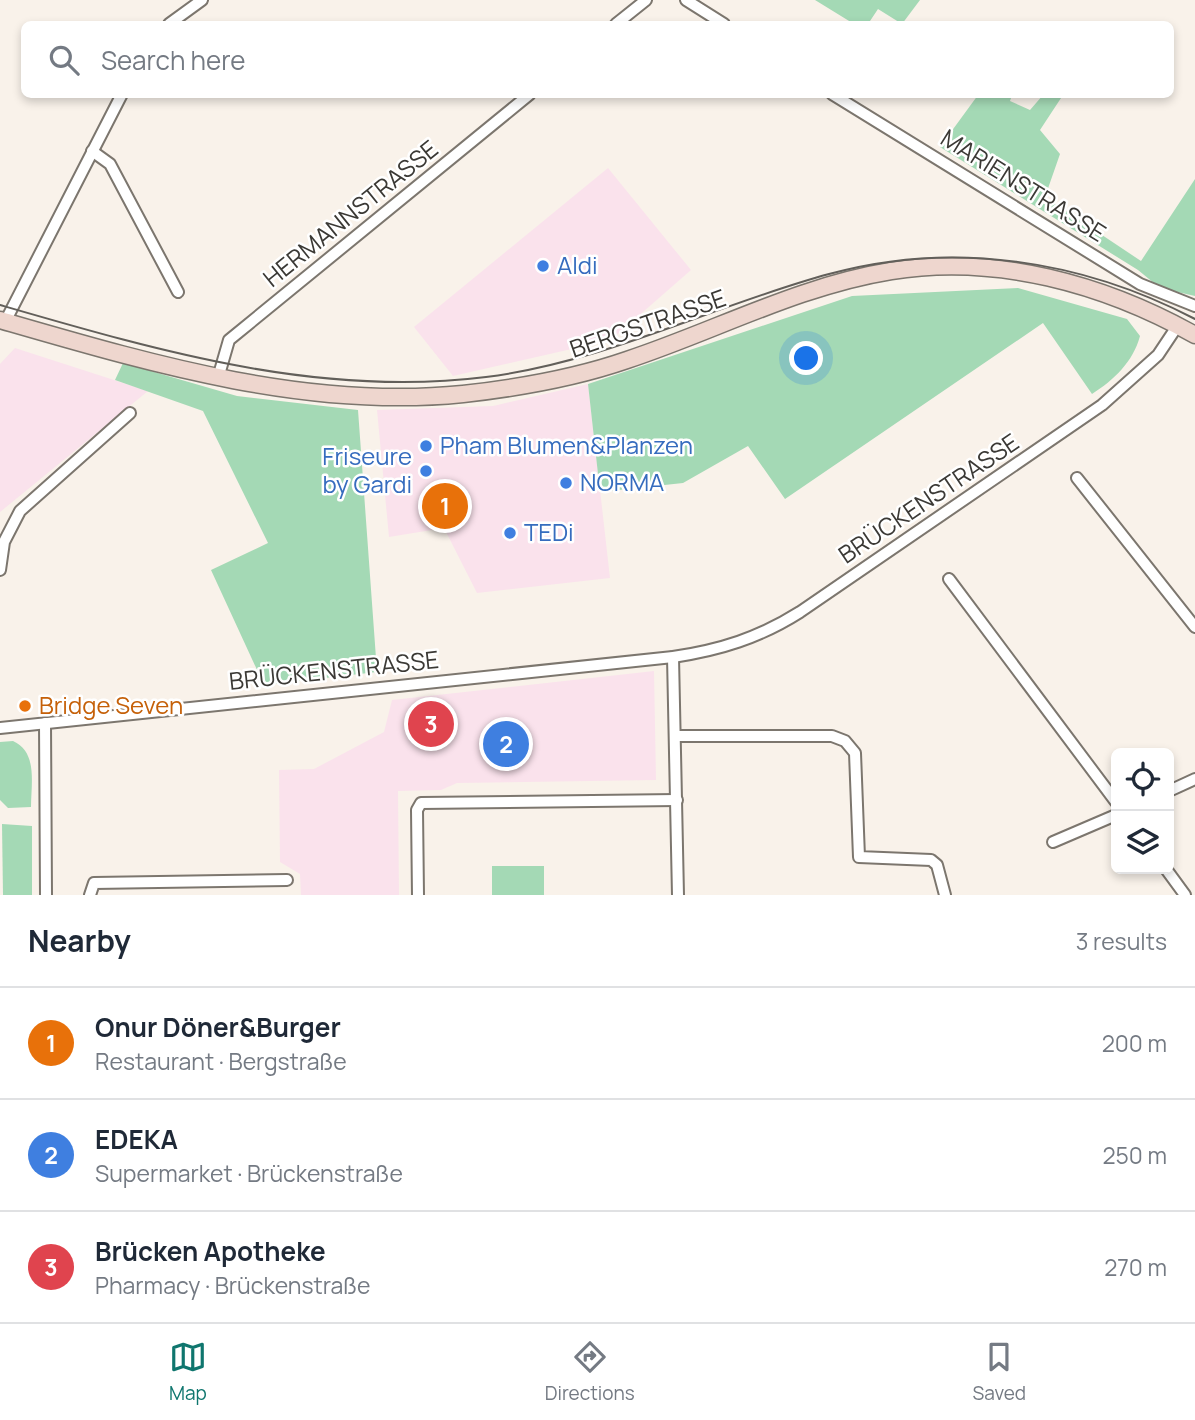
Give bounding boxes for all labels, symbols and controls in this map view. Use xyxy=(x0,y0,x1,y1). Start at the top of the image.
search box xyxy=(21,21,1174,98)
icon: search xyxy=(45,41,83,79)
text: Search here xyxy=(101,42,246,78)
street label: MARIENSTRASSE xyxy=(935,121,1113,249)
street label: HERMANNSTRASSE xyxy=(256,132,444,294)
place label: Aldi xyxy=(557,248,598,281)
marker: Aldi xyxy=(535,258,551,274)
street label: BERGSTRASSE xyxy=(565,280,730,365)
your location xyxy=(789,341,823,375)
street label: BRÜCKENSTRASSE xyxy=(832,425,1025,570)
place label: Pham Blumen&Planzen xyxy=(440,428,693,461)
marker: Pham Blumen&Planzen xyxy=(418,438,434,454)
place label: Friseure by Gardi xyxy=(322,439,412,500)
marker: Friseure by Gardi xyxy=(418,463,434,479)
place label: NORMA xyxy=(580,465,664,498)
marker: NORMA xyxy=(558,475,574,491)
pin: 1 xyxy=(422,480,468,532)
place label: TEDi xyxy=(524,515,574,548)
marker: TEDi xyxy=(502,525,518,541)
street label: BRÜCKENSTRASSE xyxy=(227,642,440,697)
place label: Bridge Seven xyxy=(39,688,183,721)
marker: Bridge Seven xyxy=(17,698,33,714)
pin: 3 xyxy=(408,698,454,750)
pin: 2 xyxy=(483,718,529,770)
map controls xyxy=(1111,748,1174,874)
button: locate xyxy=(1111,748,1174,811)
button: layers xyxy=(1111,811,1174,874)
text: Nearby xyxy=(28,920,131,961)
text: 3 results xyxy=(1076,925,1167,957)
text: Onur Döner&Burger xyxy=(95,1009,341,1045)
text: 1 xyxy=(46,1027,56,1059)
text: 200 m xyxy=(1102,1027,1167,1059)
text: Restaurant · Bergstraße xyxy=(95,1045,347,1077)
text: EDEKA xyxy=(95,1121,178,1157)
text: 2 xyxy=(44,1139,58,1171)
text: 250 m xyxy=(1102,1139,1167,1171)
text: Supermarket · Brückenstraße xyxy=(95,1157,403,1189)
text: Brücken Apotheke xyxy=(95,1233,326,1269)
text: 3 xyxy=(44,1251,58,1283)
text: 270 m xyxy=(1104,1251,1167,1283)
text: Pharmacy · Brückenstraße xyxy=(95,1269,371,1301)
tab: Map xyxy=(169,1338,207,1406)
tab: Directions xyxy=(545,1338,635,1406)
tab: Saved xyxy=(973,1338,1026,1406)

